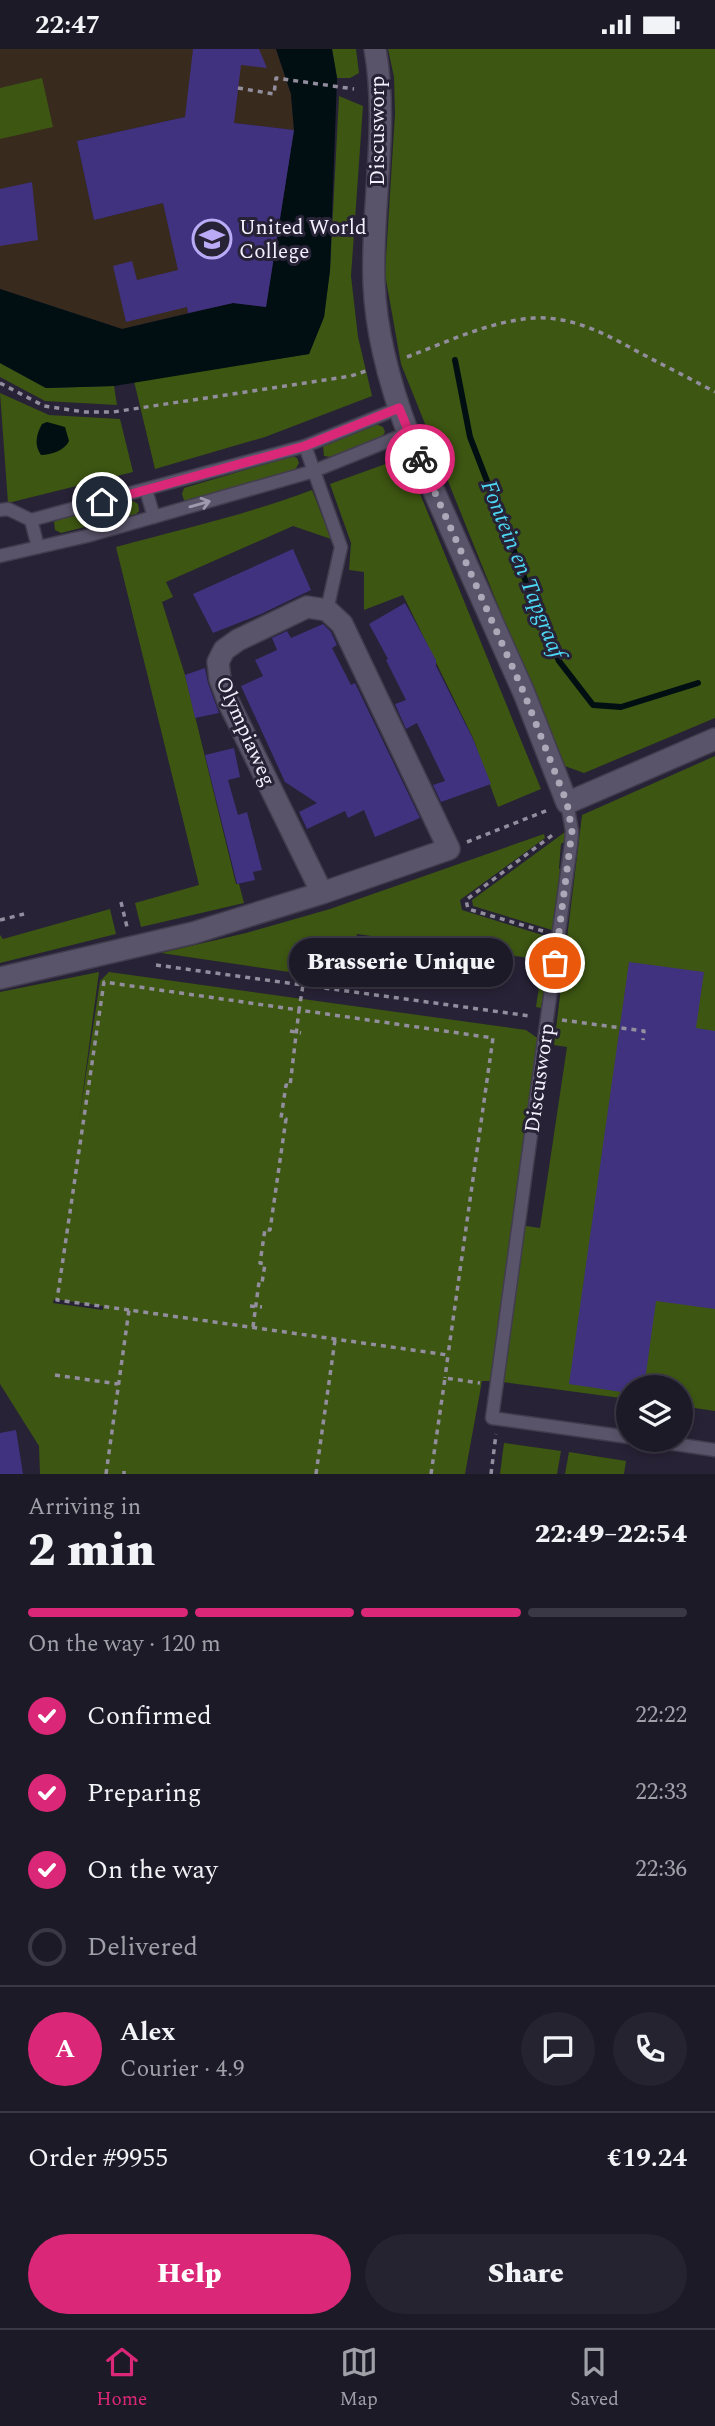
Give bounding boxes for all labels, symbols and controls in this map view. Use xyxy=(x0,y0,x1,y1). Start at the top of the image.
text: 22:47 xyxy=(35,5,100,45)
street label: Discusworp xyxy=(362,76,394,186)
place label: United World College xyxy=(239,212,367,268)
school or university icon: United World College xyxy=(191,218,233,260)
courier xyxy=(385,424,455,494)
icon: bike xyxy=(401,440,439,478)
pin xyxy=(72,472,132,532)
water label: Fontein en Tapgraaf xyxy=(471,475,576,668)
icon: home xyxy=(83,483,121,521)
one-way arrow xyxy=(188,497,210,510)
street label: Olympiaweg xyxy=(207,671,284,792)
pin xyxy=(525,933,585,993)
callout: Brasserie Unique xyxy=(289,939,513,988)
icon: bag xyxy=(536,944,574,982)
text: Brasserie Unique xyxy=(307,945,495,980)
street label: Discusworp xyxy=(516,1021,564,1135)
map controls xyxy=(616,1375,693,1452)
button: layers xyxy=(616,1375,693,1452)
text: Arriving in xyxy=(28,1490,141,1525)
text: 22:49–22:54 xyxy=(535,1514,687,1554)
text: 2 min xyxy=(28,1516,155,1586)
text: On the way · 120 m xyxy=(28,1627,221,1662)
text: Confirmed xyxy=(87,1696,212,1736)
icon: check xyxy=(28,1697,66,1735)
text: 22:22 xyxy=(635,1698,687,1733)
text: Preparing xyxy=(87,1773,201,1813)
icon: check xyxy=(28,1774,66,1812)
text: 22:33 xyxy=(635,1775,687,1810)
text: On the way xyxy=(87,1850,218,1890)
icon: check xyxy=(28,1851,66,1889)
text: 22:36 xyxy=(635,1852,687,1887)
text: Delivered xyxy=(87,1927,198,1967)
text: Alex xyxy=(120,2012,175,2052)
button: chat xyxy=(521,2012,595,2086)
button: phone xyxy=(613,2012,687,2086)
text: A xyxy=(55,2029,75,2069)
text: Courier · 4.9 xyxy=(120,2052,245,2087)
text: Order #9955 xyxy=(28,2138,168,2178)
text: €19.24 xyxy=(607,2138,687,2178)
button: Help xyxy=(28,2234,351,2314)
button: Share xyxy=(365,2234,687,2314)
tab: Home xyxy=(96,2343,147,2414)
tab: Map xyxy=(340,2343,378,2414)
tab: Saved xyxy=(570,2343,619,2414)

